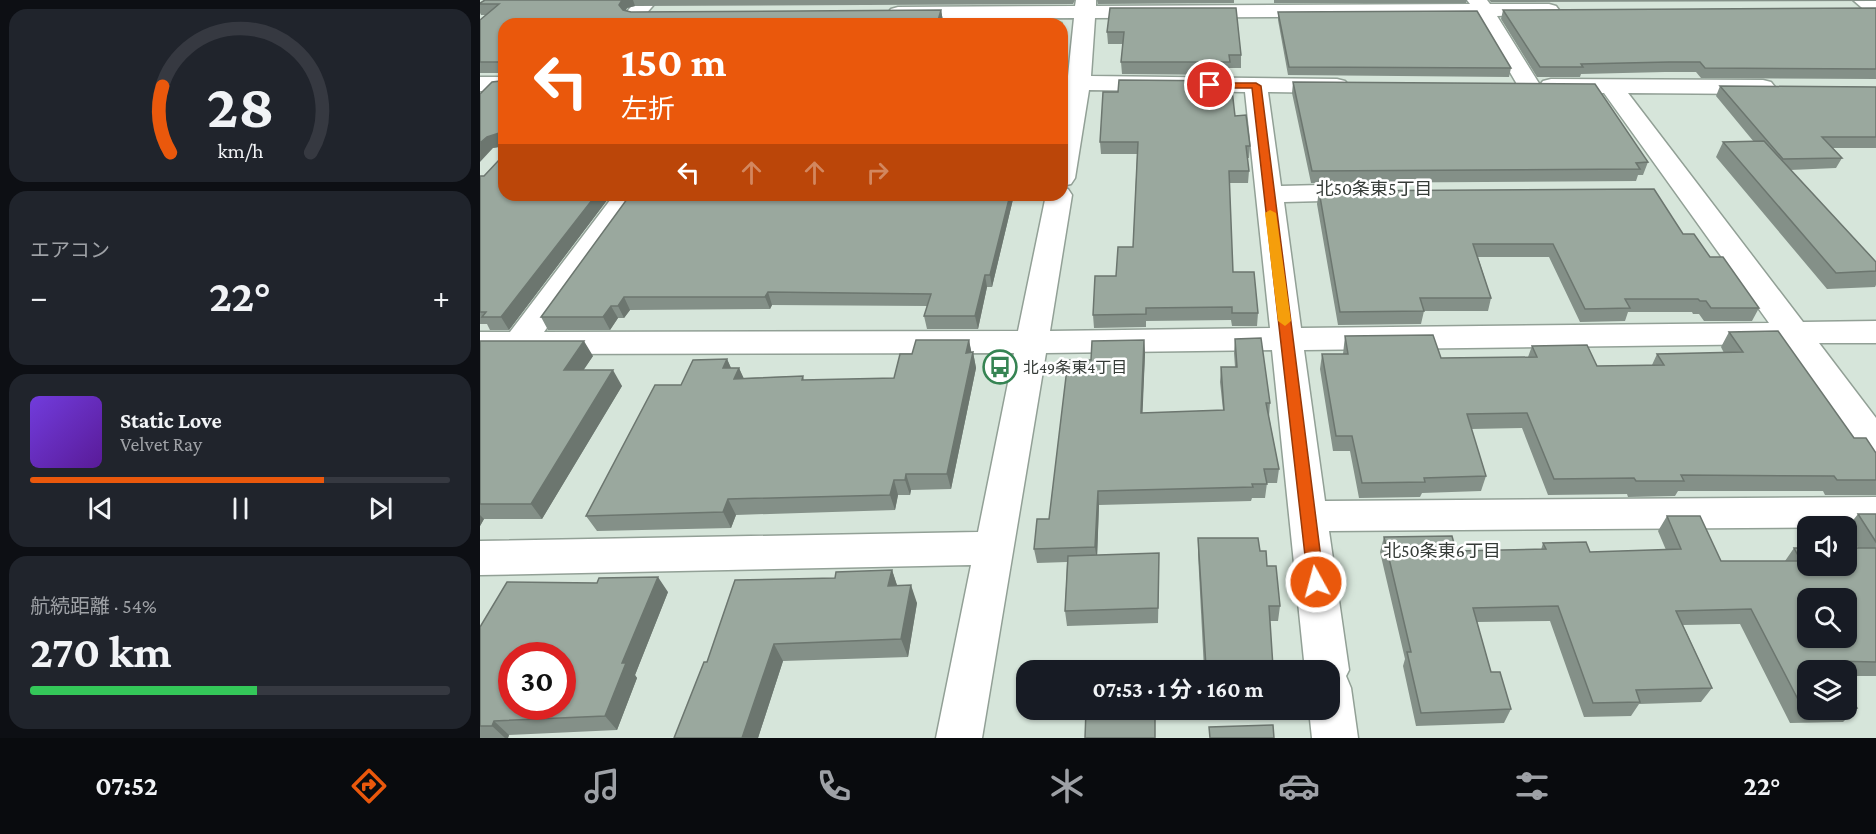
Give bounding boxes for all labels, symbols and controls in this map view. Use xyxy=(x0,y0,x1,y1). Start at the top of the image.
text: 150 m xyxy=(621,38,726,85)
icon: left xyxy=(522,42,600,120)
pin xyxy=(1184,59,1235,110)
icon: arrive xyxy=(1193,68,1226,101)
text: 28 xyxy=(206,71,274,140)
text: 左折 xyxy=(621,94,675,124)
text: km/h xyxy=(217,139,264,163)
icon: left xyxy=(672,156,705,189)
icon: ahead xyxy=(735,156,768,189)
icon: ahead xyxy=(798,156,831,189)
icon: right xyxy=(861,156,894,189)
district label: 北50条東5丁目 xyxy=(1315,179,1433,199)
text: エアコン xyxy=(30,239,110,261)
text: 22° xyxy=(209,271,271,321)
text: − xyxy=(30,278,47,315)
text: + xyxy=(433,278,450,315)
bus stop icon: 北49条東4丁目 xyxy=(982,349,1018,385)
place label: 北49条東4丁目 xyxy=(1023,359,1127,376)
text: Static Love xyxy=(120,408,222,433)
text: Velvet Ray xyxy=(120,433,202,455)
icon: previous xyxy=(84,492,117,525)
icon: pause xyxy=(224,492,257,525)
icon: next xyxy=(364,492,397,525)
map controls xyxy=(1797,516,1857,720)
button: sound xyxy=(1797,516,1857,576)
district label: 北50条東6丁目 xyxy=(1383,541,1501,561)
position arrow xyxy=(1284,550,1348,614)
button: search xyxy=(1797,588,1857,648)
text: 航続距離 · 54% xyxy=(30,595,157,617)
text: 270 km xyxy=(30,627,172,677)
speed limit sign: 30 xyxy=(498,642,576,720)
button: layers xyxy=(1797,660,1857,720)
text: 07:53 · 1 分 · 160 m xyxy=(1093,677,1263,702)
icon: directions xyxy=(348,765,390,807)
icon: music xyxy=(581,765,623,807)
icon: phone xyxy=(813,765,855,807)
icon: climate xyxy=(1046,765,1088,807)
icon: car xyxy=(1278,765,1320,807)
icon: filters xyxy=(1511,765,1553,807)
text: 07:52 xyxy=(95,771,158,801)
text: 22° xyxy=(1744,771,1781,801)

